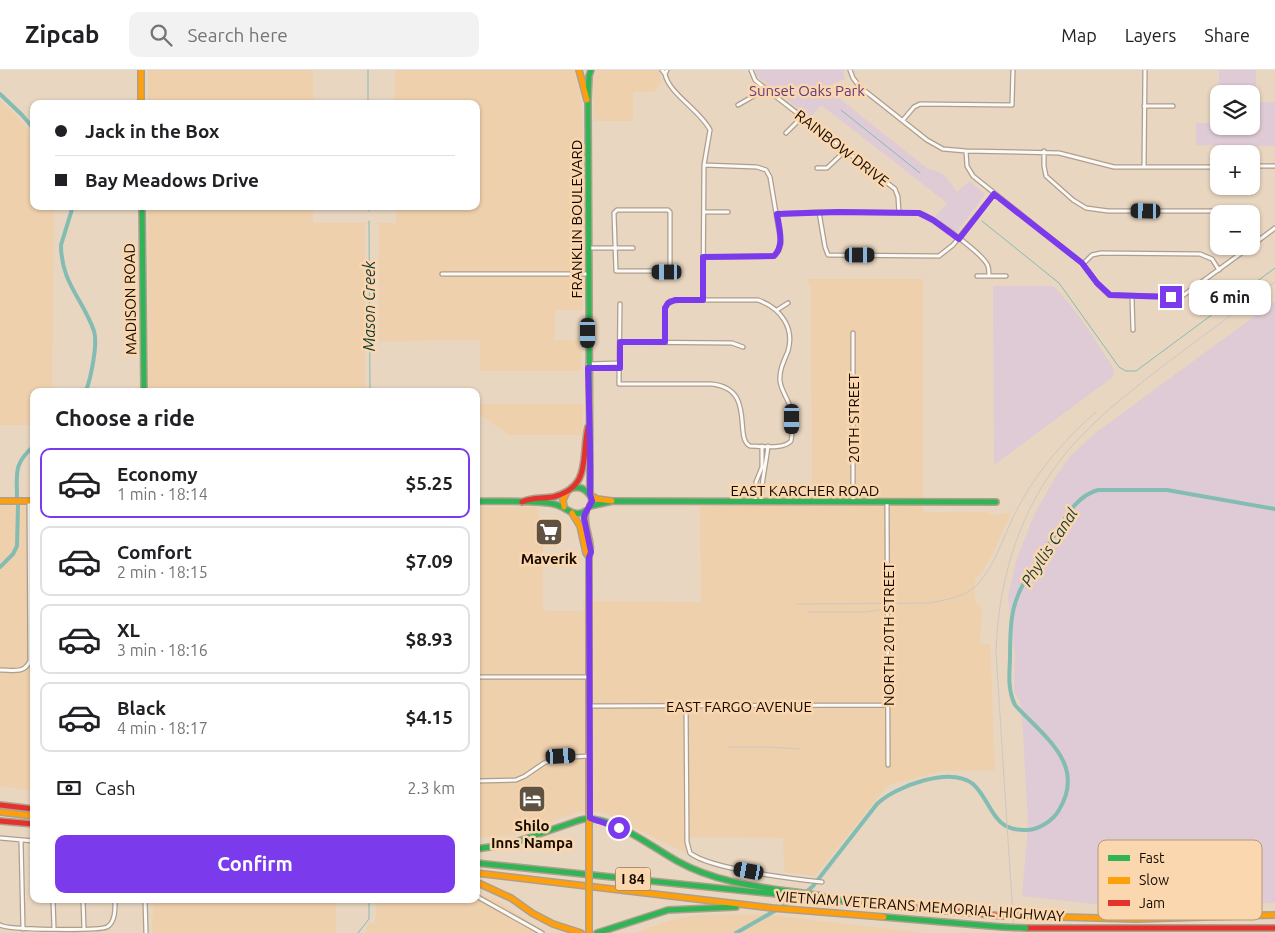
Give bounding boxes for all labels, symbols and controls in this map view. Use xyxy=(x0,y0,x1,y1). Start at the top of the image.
search box xyxy=(129,12,479,57)
text: Zipcab xyxy=(25,21,99,48)
icon: search xyxy=(147,21,175,49)
text: Search here xyxy=(187,24,288,46)
text: Map xyxy=(1061,25,1097,45)
text: Layers xyxy=(1125,25,1176,45)
text: Share xyxy=(1204,25,1250,45)
park label: Sunset Oaks Park xyxy=(749,82,865,99)
map controls xyxy=(1210,85,1260,255)
button: layers xyxy=(1210,85,1260,135)
street label: RAINBOW DRIVE xyxy=(792,106,892,190)
text: Jack in the Box xyxy=(85,120,219,142)
street label: FRANKLIN BOULEVARD xyxy=(568,140,585,298)
button: + xyxy=(1210,145,1260,195)
text: Bay Meadows Drive xyxy=(85,169,259,191)
car xyxy=(1130,203,1161,219)
button: − xyxy=(1210,205,1260,255)
street label: MADISON ROAD xyxy=(121,243,139,355)
car xyxy=(845,248,875,263)
water label: Mason Creek xyxy=(360,260,378,351)
car xyxy=(652,265,682,280)
callout: 6 min xyxy=(1188,280,1271,314)
route end xyxy=(1160,286,1182,308)
text: 6 min xyxy=(1210,288,1250,306)
car xyxy=(580,318,595,348)
street label: 20TH STREET xyxy=(845,372,862,463)
car xyxy=(784,404,799,434)
text: Choose a ride xyxy=(55,405,195,430)
icon: car xyxy=(57,461,102,506)
text: Economy xyxy=(117,463,198,485)
text: $5.25 xyxy=(405,472,453,494)
street label: EAST KARCHER ROAD xyxy=(731,482,879,499)
text: 1 min · 18:14 xyxy=(117,485,208,503)
water label: Phyllis Canal xyxy=(1017,504,1081,589)
supermarket icon: Maverik xyxy=(534,517,564,547)
icon: car xyxy=(57,539,102,584)
text: Comfort xyxy=(117,541,192,563)
text: $7.09 xyxy=(405,550,453,572)
place label: Maverik xyxy=(521,550,578,567)
street label: NORTH 20TH STREET xyxy=(880,561,897,706)
text: 2 min · 18:15 xyxy=(117,563,208,581)
icon: car xyxy=(57,617,102,662)
text: XL xyxy=(117,619,140,641)
text: $8.93 xyxy=(405,628,453,650)
text: 3 min · 18:16 xyxy=(117,641,208,659)
icon: car xyxy=(57,695,102,740)
text: Black xyxy=(117,697,166,719)
street label: EAST FARGO AVENUE xyxy=(666,698,812,715)
text: $4.15 xyxy=(405,706,453,728)
text: 4 min · 18:17 xyxy=(117,719,208,737)
car xyxy=(545,748,576,764)
icon: cash xyxy=(55,774,83,802)
text: Cash xyxy=(95,777,136,799)
text: 2.3 km xyxy=(407,779,455,797)
hotel icon: Shilo Inns Nampa xyxy=(517,784,547,814)
place label: Shilo Inns Nampa xyxy=(491,817,573,851)
route start xyxy=(608,817,630,839)
button: Confirm xyxy=(55,835,455,893)
legend xyxy=(1098,840,1262,920)
text: Fast xyxy=(1139,850,1165,866)
car xyxy=(732,861,765,881)
road number: I 84 xyxy=(616,868,650,891)
text: Slow xyxy=(1139,872,1169,888)
street label: VIETNAM VETERANS MEMORIAL HIGHWAY xyxy=(775,887,1065,925)
text: Jam xyxy=(1139,895,1165,911)

